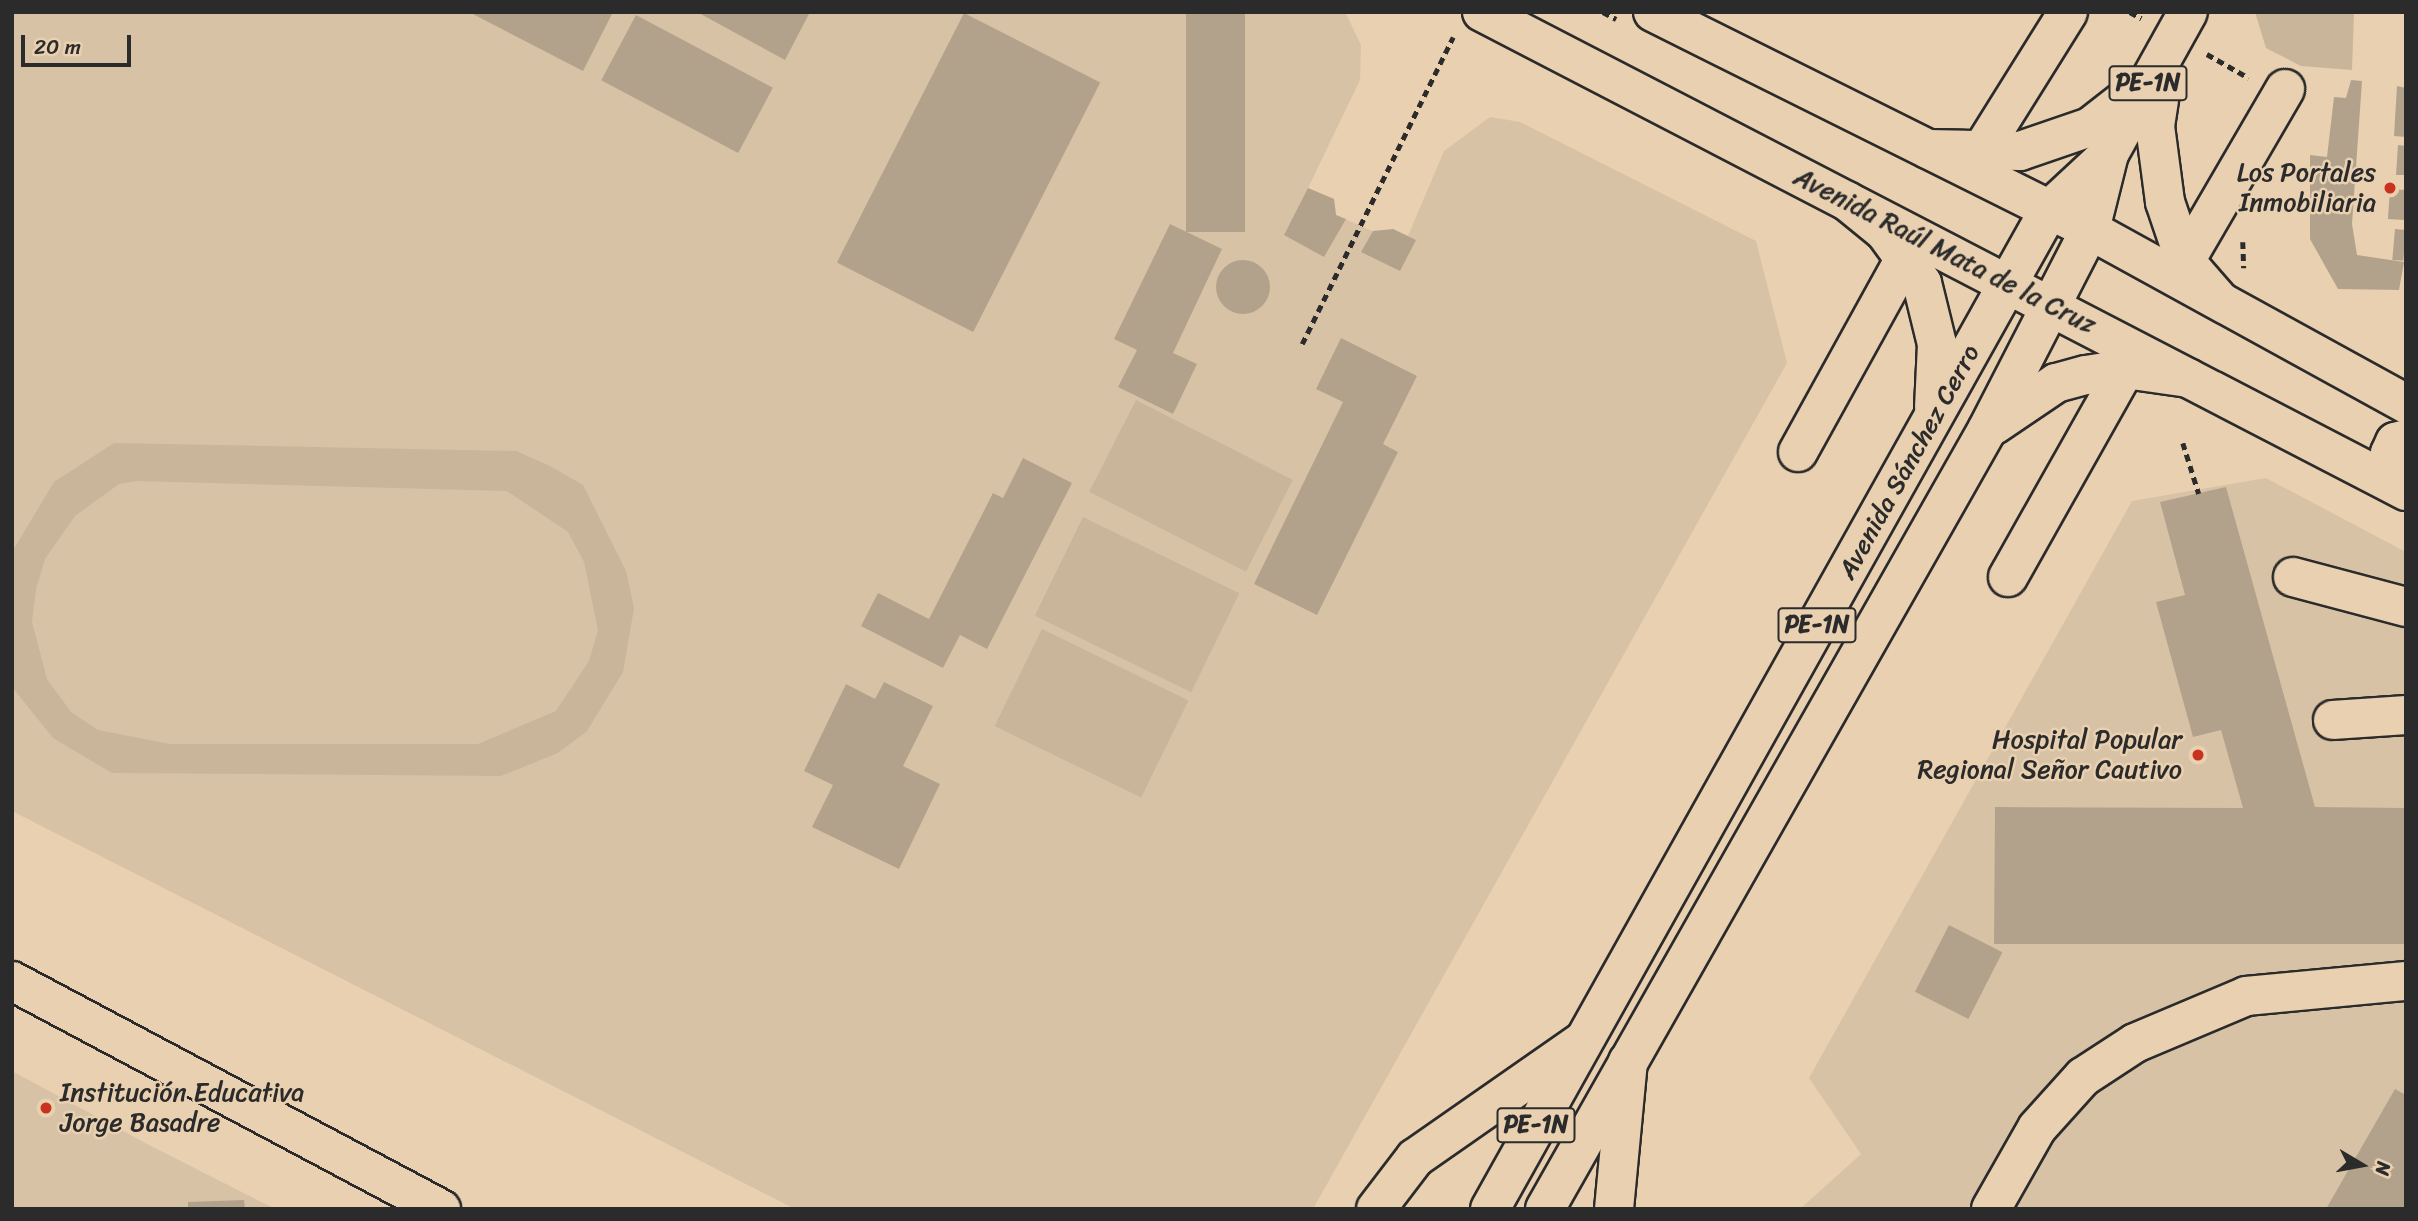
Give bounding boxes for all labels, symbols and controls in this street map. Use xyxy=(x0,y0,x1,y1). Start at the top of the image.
scale bar xyxy=(24,21,135,65)
text: 20 m xyxy=(34,28,81,66)
road number: PE-1N xyxy=(2108,62,2188,104)
place label: Los Portales Inmobiliaria xyxy=(2236,157,2376,218)
street label: Avenida Raúl Mata de la Cruz xyxy=(1789,161,2101,341)
marker: Los Portales Inmobiliaria xyxy=(2382,180,2398,196)
street label: Avenida Sánchez Cerro xyxy=(1831,339,1987,585)
road number: PE-1N xyxy=(1777,604,1857,646)
place label: Hospital Popular Regional Señor Cautivo xyxy=(1917,724,2182,786)
marker: Hospital Popular Regional Señor Cautivo xyxy=(2188,745,2208,765)
place label: Institución Educativa Jorge Basadre xyxy=(60,1077,304,1138)
marker: Institución Educativa Jorge Basadre xyxy=(38,1100,54,1116)
road number: PE-1N xyxy=(1496,1105,1576,1146)
north arrow xyxy=(2327,1130,2397,1200)
text: N xyxy=(2366,1159,2401,1178)

